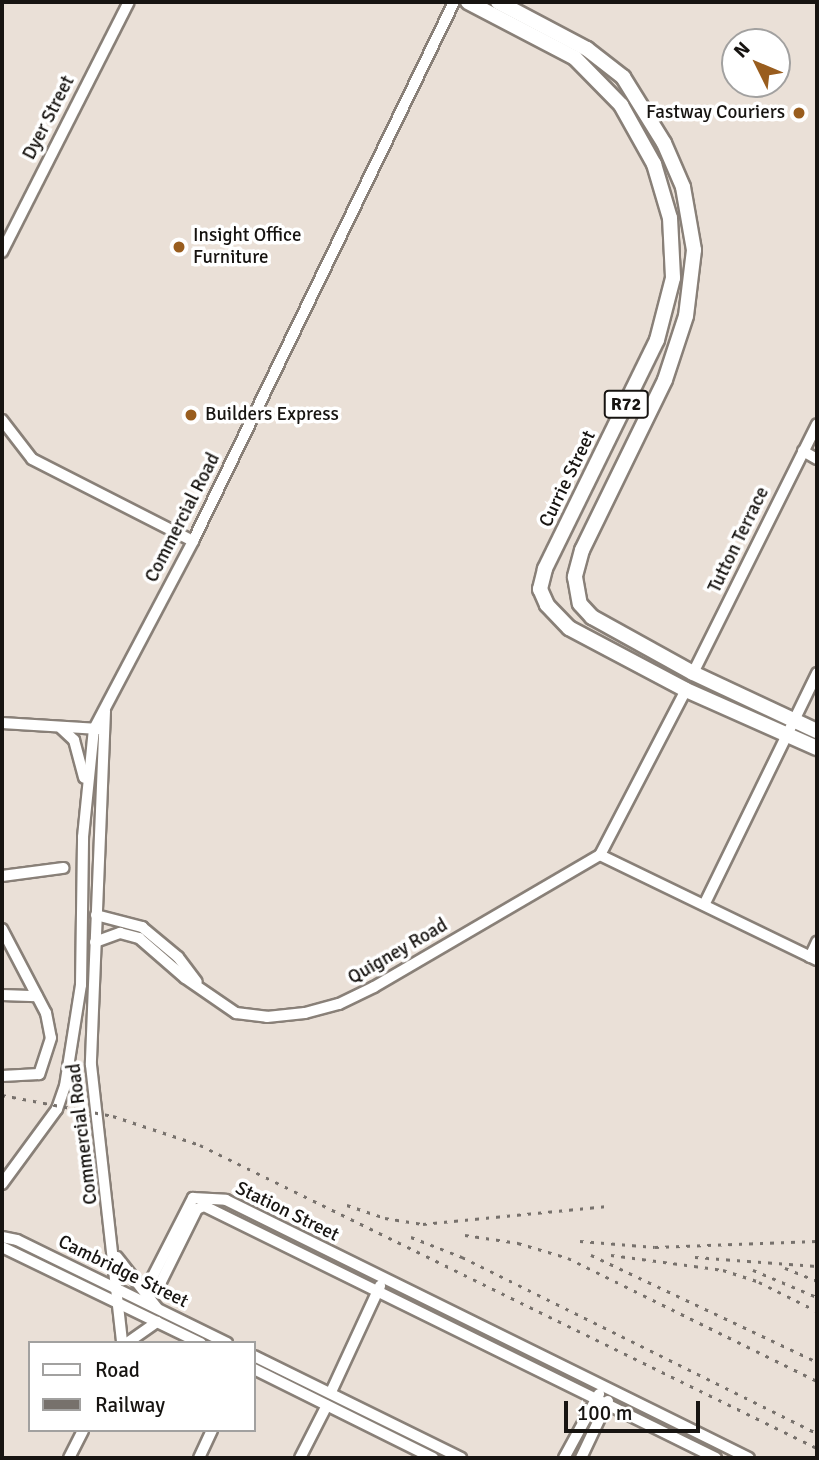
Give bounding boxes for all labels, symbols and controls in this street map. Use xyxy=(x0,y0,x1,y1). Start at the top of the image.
north arrow xyxy=(721,28,791,98)
text: N xyxy=(729,37,755,63)
street label: Dyer Street xyxy=(18,72,80,164)
place label: Fastway Couriers xyxy=(646,102,785,124)
marker: Fastway Couriers xyxy=(791,105,807,121)
place label: Insight Office Furniture xyxy=(193,225,301,269)
marker: Insight Office Furniture xyxy=(171,239,187,255)
road number: R72 xyxy=(603,390,649,418)
place label: Builders Express xyxy=(205,404,339,426)
marker: Builders Express xyxy=(183,407,199,423)
street label: Currie Street xyxy=(535,427,601,531)
street label: Commercial Road xyxy=(141,450,225,586)
street label: Tutton Terrace xyxy=(704,483,774,597)
street label: Quigney Road xyxy=(344,914,452,990)
street label: Commercial Road xyxy=(63,1062,103,1206)
street label: Station Street xyxy=(231,1177,343,1247)
street label: Cambridge Street xyxy=(54,1231,192,1313)
legend xyxy=(28,1341,256,1432)
text: Road xyxy=(95,1357,140,1383)
scale bar xyxy=(567,1386,704,1430)
text: Railway xyxy=(95,1392,165,1418)
text: 100 m xyxy=(577,1400,632,1426)

